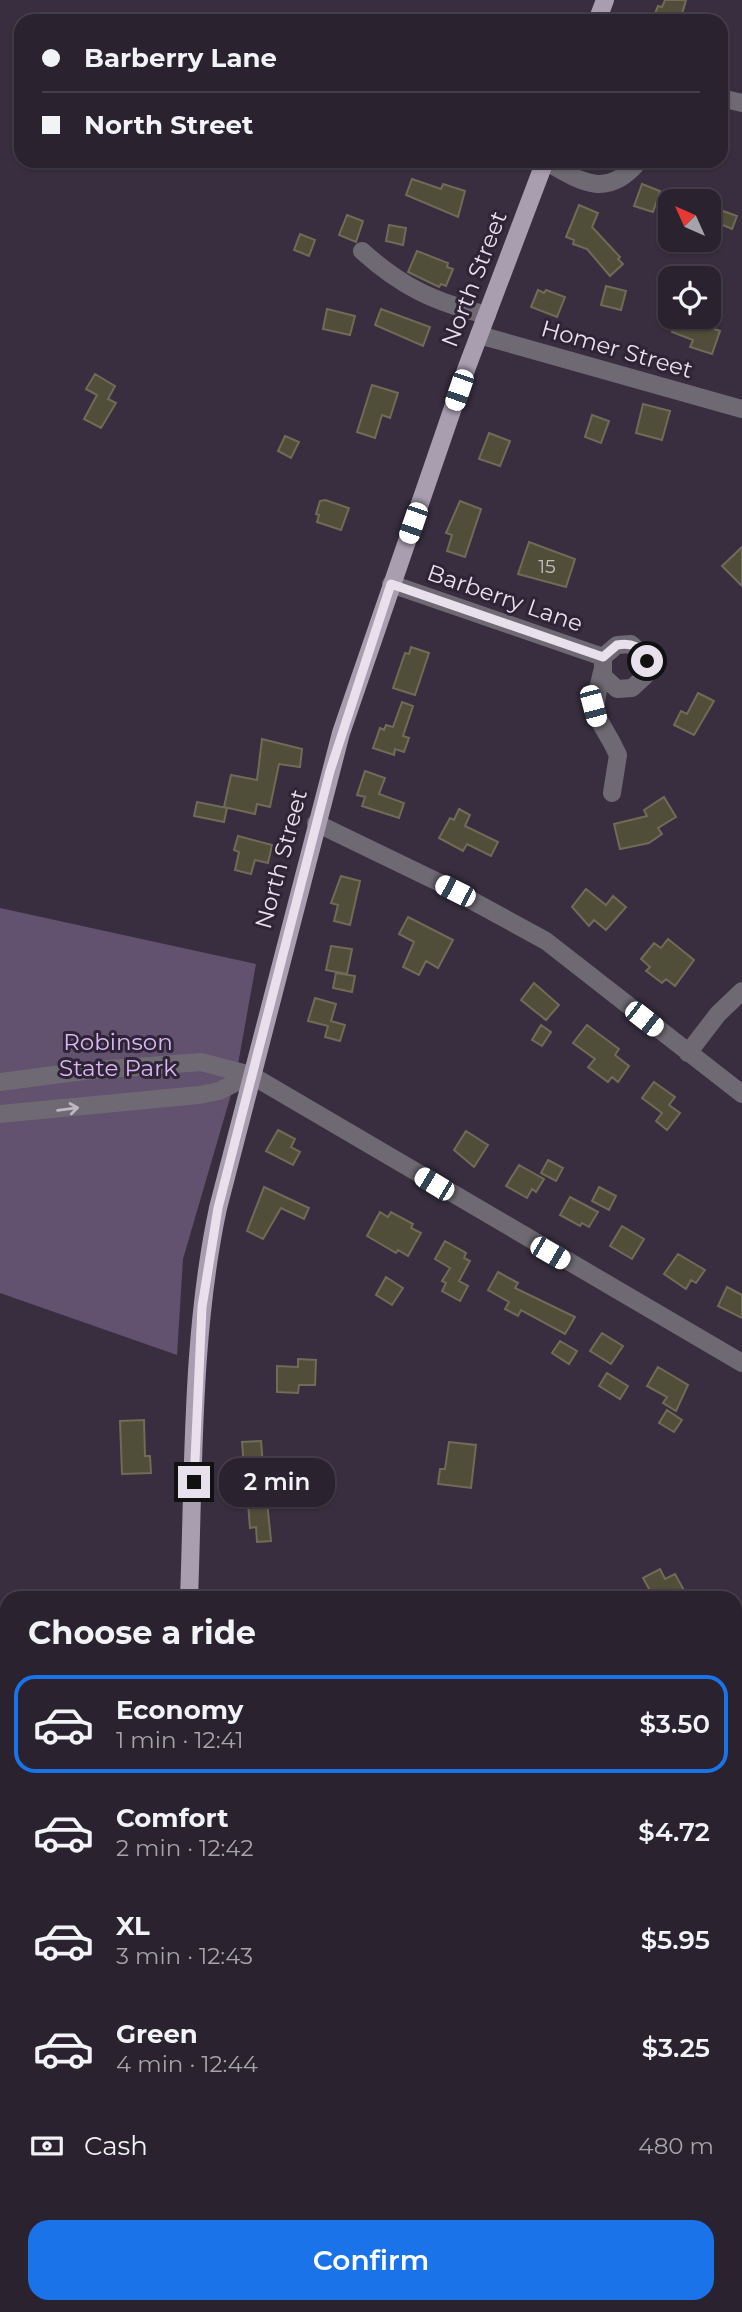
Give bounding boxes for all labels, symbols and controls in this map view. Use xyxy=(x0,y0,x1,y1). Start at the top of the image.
text: Barberry Lane xyxy=(84,42,277,74)
text: North Street xyxy=(84,109,253,141)
north arrow xyxy=(658,189,721,252)
map controls xyxy=(658,189,721,329)
street label: North Street xyxy=(435,207,513,351)
button: locate xyxy=(658,266,721,329)
street label: Homer Street xyxy=(538,314,696,384)
car xyxy=(443,367,476,413)
car xyxy=(397,500,430,546)
house number: 15 xyxy=(538,555,556,578)
street label: Barberry Lane xyxy=(424,558,586,638)
route start xyxy=(631,645,663,677)
car xyxy=(578,683,609,729)
street label: North Street xyxy=(249,786,313,932)
car xyxy=(432,872,479,910)
car xyxy=(621,998,668,1040)
park label: Robinson State Park xyxy=(59,1028,177,1082)
one-way arrow xyxy=(56,1102,79,1115)
car xyxy=(411,1164,458,1204)
car xyxy=(527,1233,574,1273)
callout: 2 min xyxy=(218,1458,334,1506)
route end xyxy=(178,1466,210,1498)
text: 2 min xyxy=(244,1468,310,1496)
text: Choose a ride xyxy=(28,1613,256,1652)
icon: car xyxy=(32,1693,95,1756)
text: Economy xyxy=(116,1694,243,1726)
text: $3.50 xyxy=(640,1708,710,1740)
text: 1 min · 12:41 xyxy=(116,1726,244,1754)
icon: car xyxy=(32,1801,95,1864)
text: Comfort xyxy=(116,1802,228,1834)
text: $4.72 xyxy=(638,1816,710,1848)
text: 2 min · 12:42 xyxy=(116,1834,254,1862)
icon: car xyxy=(32,1909,95,1972)
text: XL xyxy=(116,1910,150,1942)
text: $5.95 xyxy=(641,1924,710,1956)
text: 3 min · 12:43 xyxy=(116,1942,253,1970)
icon: car xyxy=(32,2017,95,2080)
text: Green xyxy=(116,2018,198,2050)
text: $3.25 xyxy=(642,2032,710,2064)
text: 4 min · 12:44 xyxy=(116,2050,258,2078)
icon: cash xyxy=(28,2127,66,2165)
text: Cash xyxy=(84,2130,148,2162)
text: 480 m xyxy=(638,2132,714,2160)
button: Confirm xyxy=(28,2220,714,2300)

